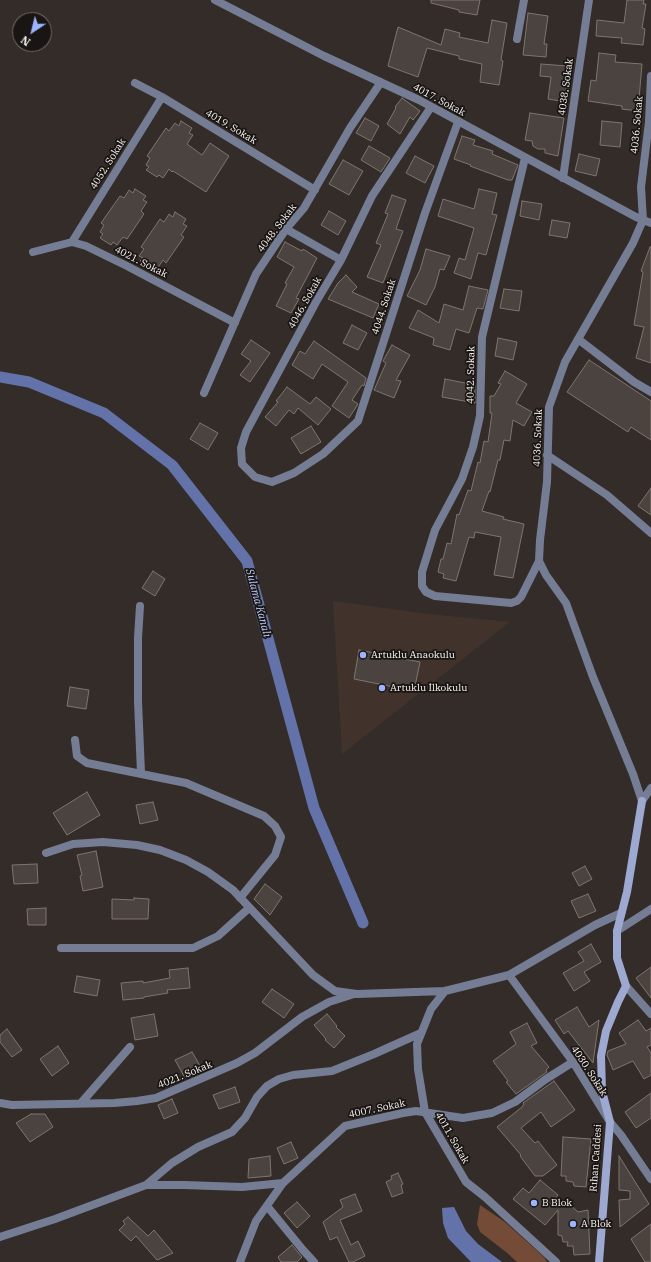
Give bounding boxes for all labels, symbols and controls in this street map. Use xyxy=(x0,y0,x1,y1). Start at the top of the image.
north arrow xyxy=(12,12,52,52)
text: N xyxy=(18,33,33,49)
street label: 4038. Sokak xyxy=(556,58,576,116)
street label: 4017. Sokak xyxy=(411,81,467,119)
street label: 4036. Sokak xyxy=(629,96,645,154)
street label: 4019. Sokak xyxy=(203,107,259,147)
street label: 4052. Sokak xyxy=(88,136,128,192)
street label: 4048. Sokak xyxy=(255,201,299,255)
street label: 4021. Sokak xyxy=(113,244,169,280)
street label: 4046. Sokak xyxy=(286,275,324,331)
street label: 4044. Sokak xyxy=(369,278,399,336)
street label: 4042. Sokak xyxy=(464,346,478,404)
street label: 4036. Sokak xyxy=(531,409,545,467)
water label: Sulama Kanalı xyxy=(243,567,273,639)
place label: Artuklu Anaokulu xyxy=(371,649,455,661)
marker: Artuklu Anaokulu xyxy=(358,650,368,660)
place label: Artuklu İlkokulu xyxy=(390,682,467,694)
marker: Artuklu İlkokulu xyxy=(377,683,387,693)
street label: 4030. Sokak xyxy=(568,1044,610,1098)
street label: 4021. Sokak xyxy=(156,1059,214,1091)
street label: 4007. Sokak xyxy=(348,1097,406,1121)
street label: 4011. Sokak xyxy=(432,1110,472,1166)
street label: Rıhan Caddesi xyxy=(588,1124,604,1192)
place label: B Blok xyxy=(542,1197,572,1209)
marker: B Blok xyxy=(529,1198,539,1208)
place label: A Blok xyxy=(581,1218,611,1230)
marker: A Blok xyxy=(568,1219,578,1229)

